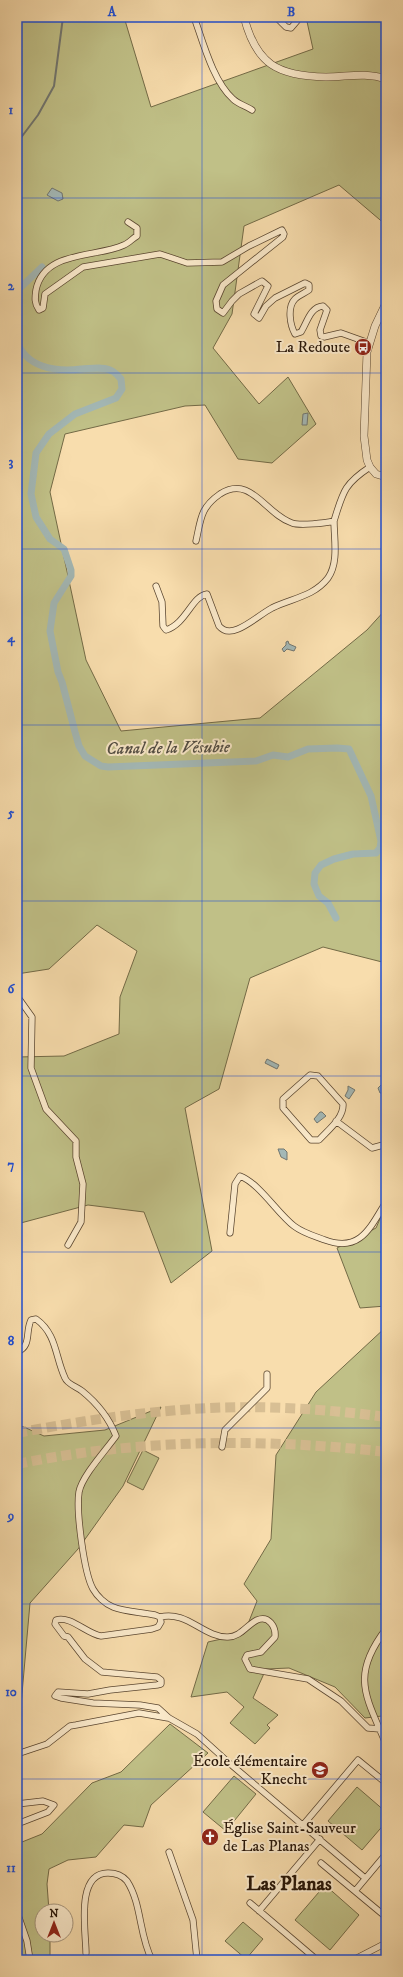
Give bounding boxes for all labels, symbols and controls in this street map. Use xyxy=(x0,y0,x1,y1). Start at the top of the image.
text: A xyxy=(107,4,117,20)
text: B xyxy=(287,4,295,20)
text: 1 xyxy=(9,102,14,118)
text: 2 xyxy=(8,278,15,294)
place label: La Redoute xyxy=(276,337,350,357)
bus stop icon: La Redoute xyxy=(353,337,373,357)
text: 3 xyxy=(9,454,14,470)
text: 4 xyxy=(6,630,15,647)
water label: Canal de la Vésubie xyxy=(106,736,231,760)
text: 5 xyxy=(7,805,15,821)
text: 6 xyxy=(8,981,16,997)
text: 7 xyxy=(8,1157,15,1173)
text: 8 xyxy=(8,1333,15,1349)
text: 9 xyxy=(7,1508,14,1524)
text: 10 xyxy=(5,1684,17,1700)
place label: École élémentaire Knecht xyxy=(193,1751,307,1789)
school or university icon: École élémentaire Knecht xyxy=(310,1760,330,1780)
place label: Église Saint-Sauveur de Las Planas xyxy=(223,1818,356,1856)
church icon: Église Saint-Sauveur de Las Planas xyxy=(200,1827,220,1847)
text: 11 xyxy=(6,1860,16,1876)
district label: Las Planas xyxy=(246,1872,332,1897)
north arrow xyxy=(34,1903,74,1943)
text: N xyxy=(49,1907,59,1921)

